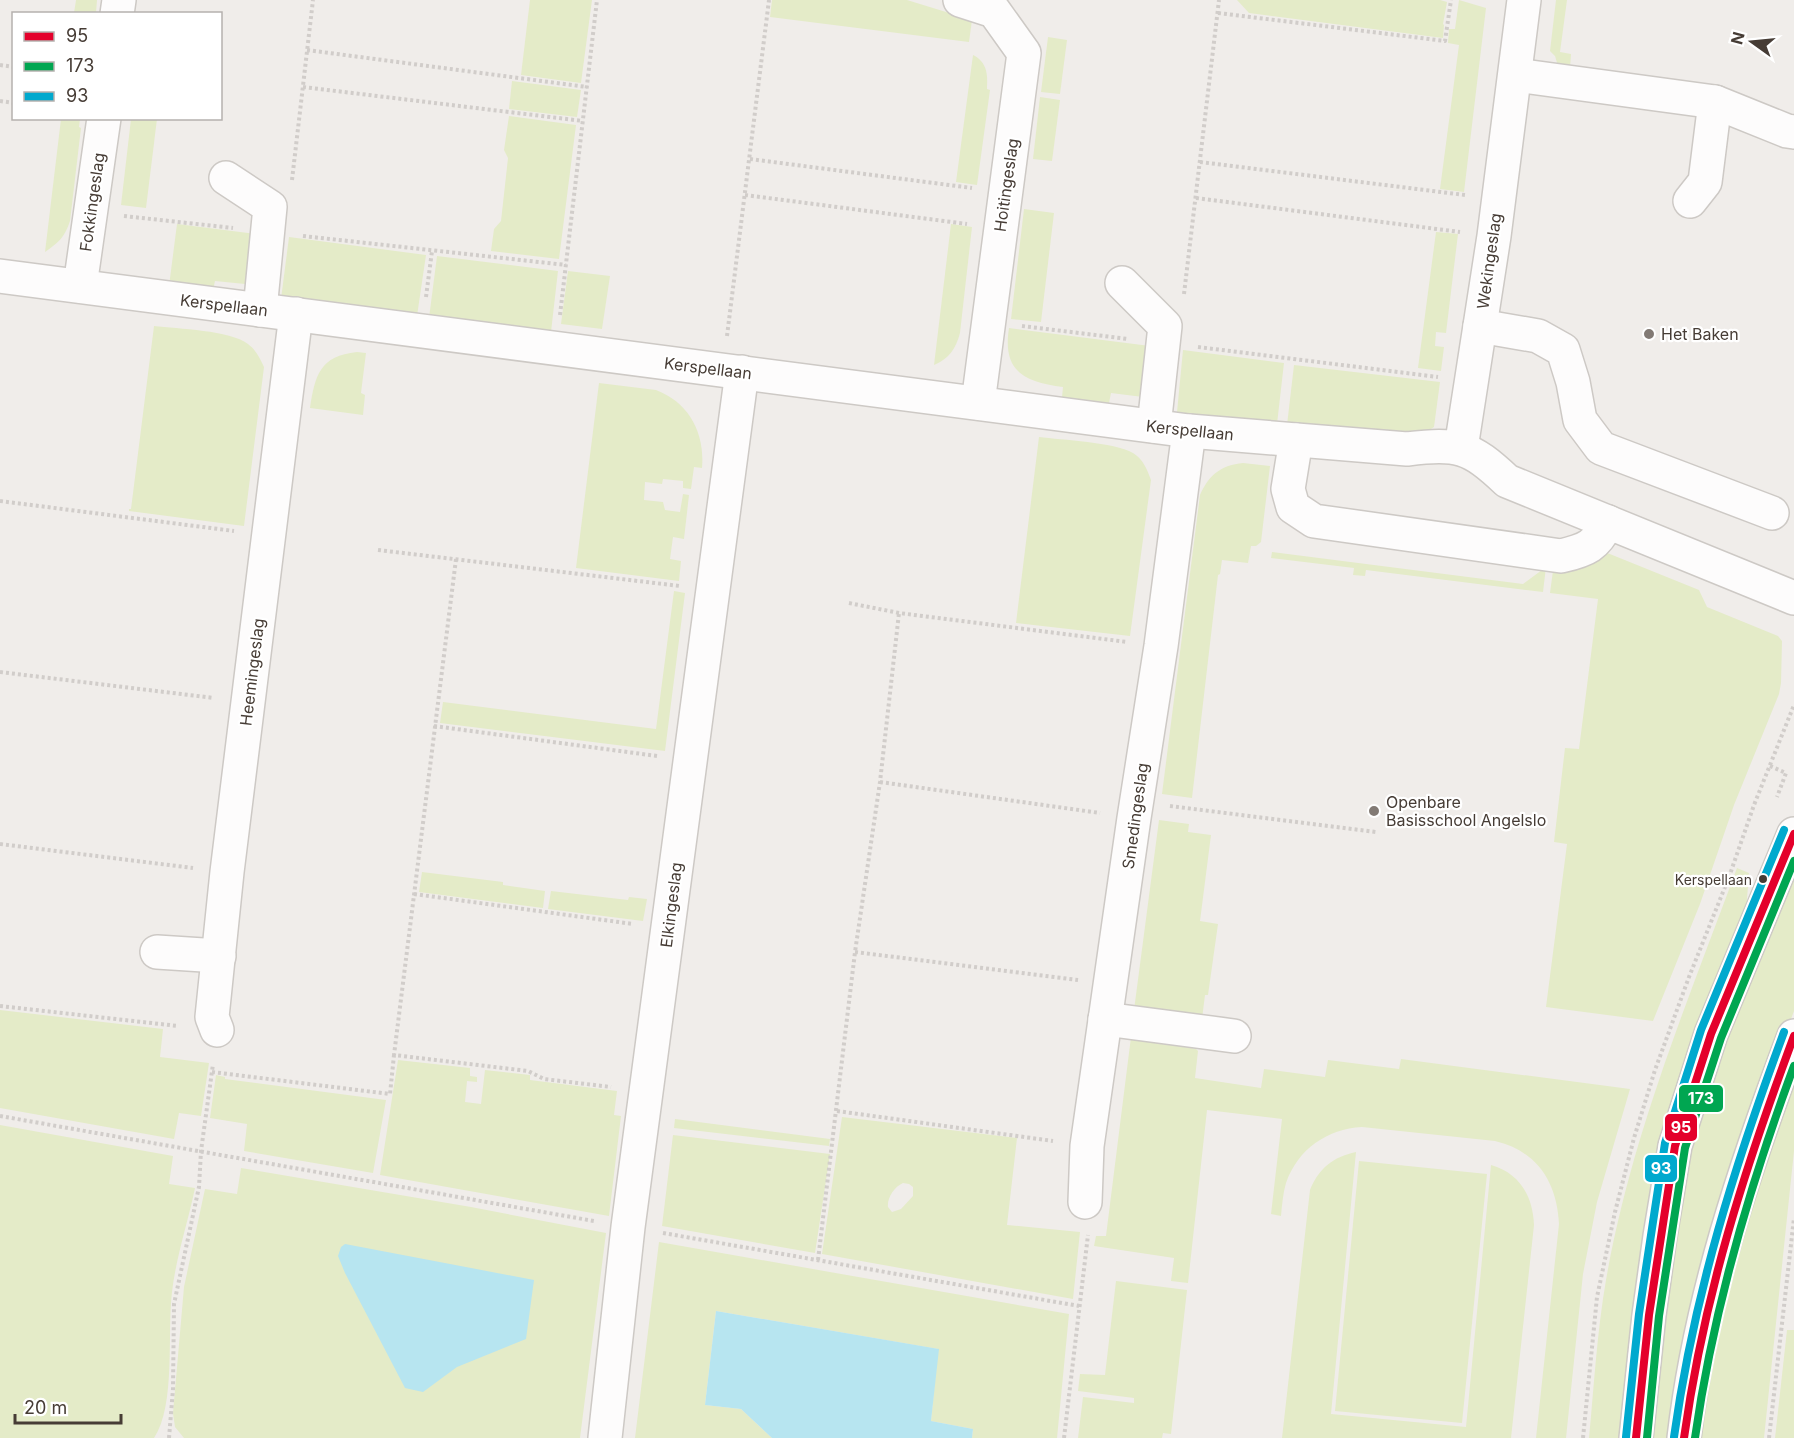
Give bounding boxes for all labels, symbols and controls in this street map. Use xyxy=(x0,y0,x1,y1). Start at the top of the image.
legend xyxy=(12,12,222,120)
north arrow xyxy=(1722,12,1782,72)
text: 95 xyxy=(66,25,88,46)
text: N xyxy=(1726,30,1749,47)
text: 173 xyxy=(66,55,94,76)
text: 93 xyxy=(66,85,88,106)
street label: Hoitingeslag xyxy=(990,137,1022,233)
street label: Fokkingeslag xyxy=(75,151,109,253)
street label: Wekingeslag xyxy=(1472,212,1506,310)
street label: Kerspellaan xyxy=(179,290,269,320)
place label: Het Baken xyxy=(1661,324,1739,344)
marker: Het Baken xyxy=(1642,327,1656,341)
street label: Kerspellaan xyxy=(663,353,753,383)
street label: Kerspellaan xyxy=(1145,415,1235,445)
street label: Heemingeslag xyxy=(235,617,269,727)
street label: Smedingeslag xyxy=(1118,762,1152,870)
place label: Openbare Basisschool Angelslo xyxy=(1386,792,1546,830)
marker: Openbare Basisschool Angelslo xyxy=(1367,804,1381,818)
street label: Elkingeslag xyxy=(656,861,686,949)
place label: Kerspellaan xyxy=(1675,871,1752,888)
marker: Kerspellaan xyxy=(1757,873,1769,885)
line badge: 173 xyxy=(1678,1084,1724,1113)
text: 173 xyxy=(1688,1088,1714,1108)
line badge: 95 xyxy=(1664,1113,1698,1142)
text: 95 xyxy=(1671,1117,1691,1137)
line badge: 93 xyxy=(1644,1154,1678,1183)
text: 93 xyxy=(1651,1158,1671,1178)
scale bar xyxy=(15,1387,122,1425)
text: 20 m xyxy=(24,1397,67,1418)

